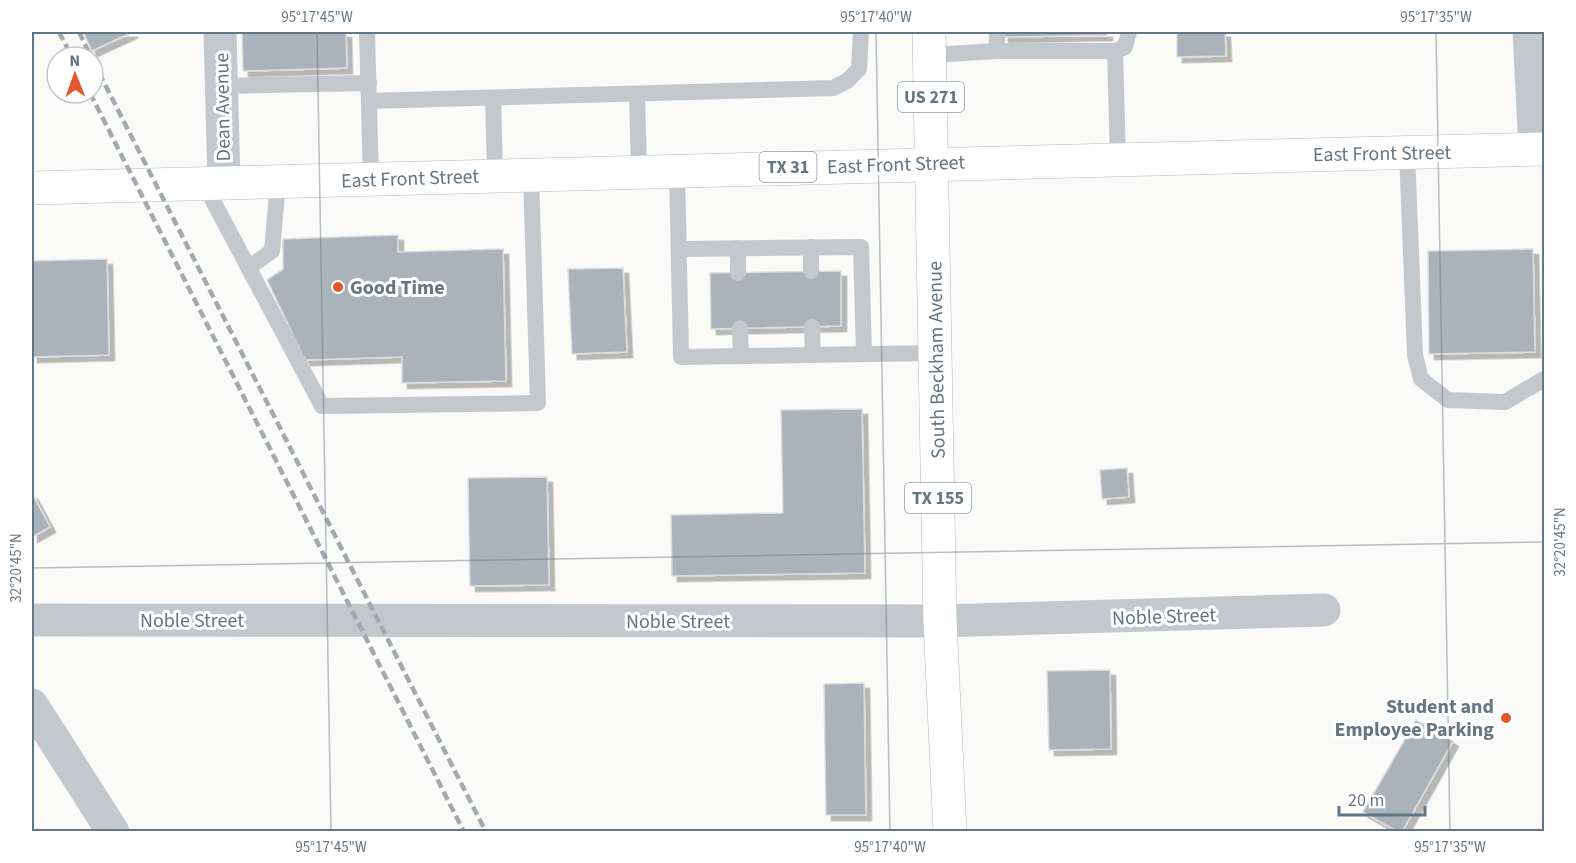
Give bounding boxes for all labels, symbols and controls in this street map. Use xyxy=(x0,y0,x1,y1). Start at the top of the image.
text: 95°17'45"W xyxy=(281,7,353,28)
text: 95°17'40"W xyxy=(840,7,912,28)
text: 95°17'35"W xyxy=(1400,7,1472,28)
north arrow xyxy=(45,45,105,105)
text: N xyxy=(69,50,80,72)
street label: Dean Avenue xyxy=(208,52,238,162)
road number: US 271 xyxy=(898,82,964,112)
street label: East Front Street xyxy=(1313,139,1452,169)
street label: East Front Street xyxy=(826,149,966,181)
road number: TX 31 xyxy=(760,152,816,182)
street label: East Front Street xyxy=(340,163,480,195)
street label: South Beckham Avenue xyxy=(921,261,953,459)
place label: Good Time xyxy=(350,274,445,302)
marker: Good Time xyxy=(331,280,345,294)
road number: TX 155 xyxy=(905,483,971,513)
text: 32°20'45"N xyxy=(1550,507,1571,577)
text: 32°20'45"N xyxy=(6,533,27,603)
street label: Noble Street xyxy=(1112,601,1217,633)
street label: Noble Street xyxy=(140,607,244,635)
street label: Noble Street xyxy=(626,608,730,636)
place label: Student and Employee Parking xyxy=(1334,693,1494,744)
marker: Student and Employee Parking xyxy=(1499,711,1513,725)
scale bar xyxy=(1339,779,1424,817)
text: 20 m xyxy=(1348,788,1384,813)
text: 95°17'45"W xyxy=(295,837,367,858)
text: 95°17'40"W xyxy=(854,837,926,858)
text: 95°17'35"W xyxy=(1414,837,1486,858)

